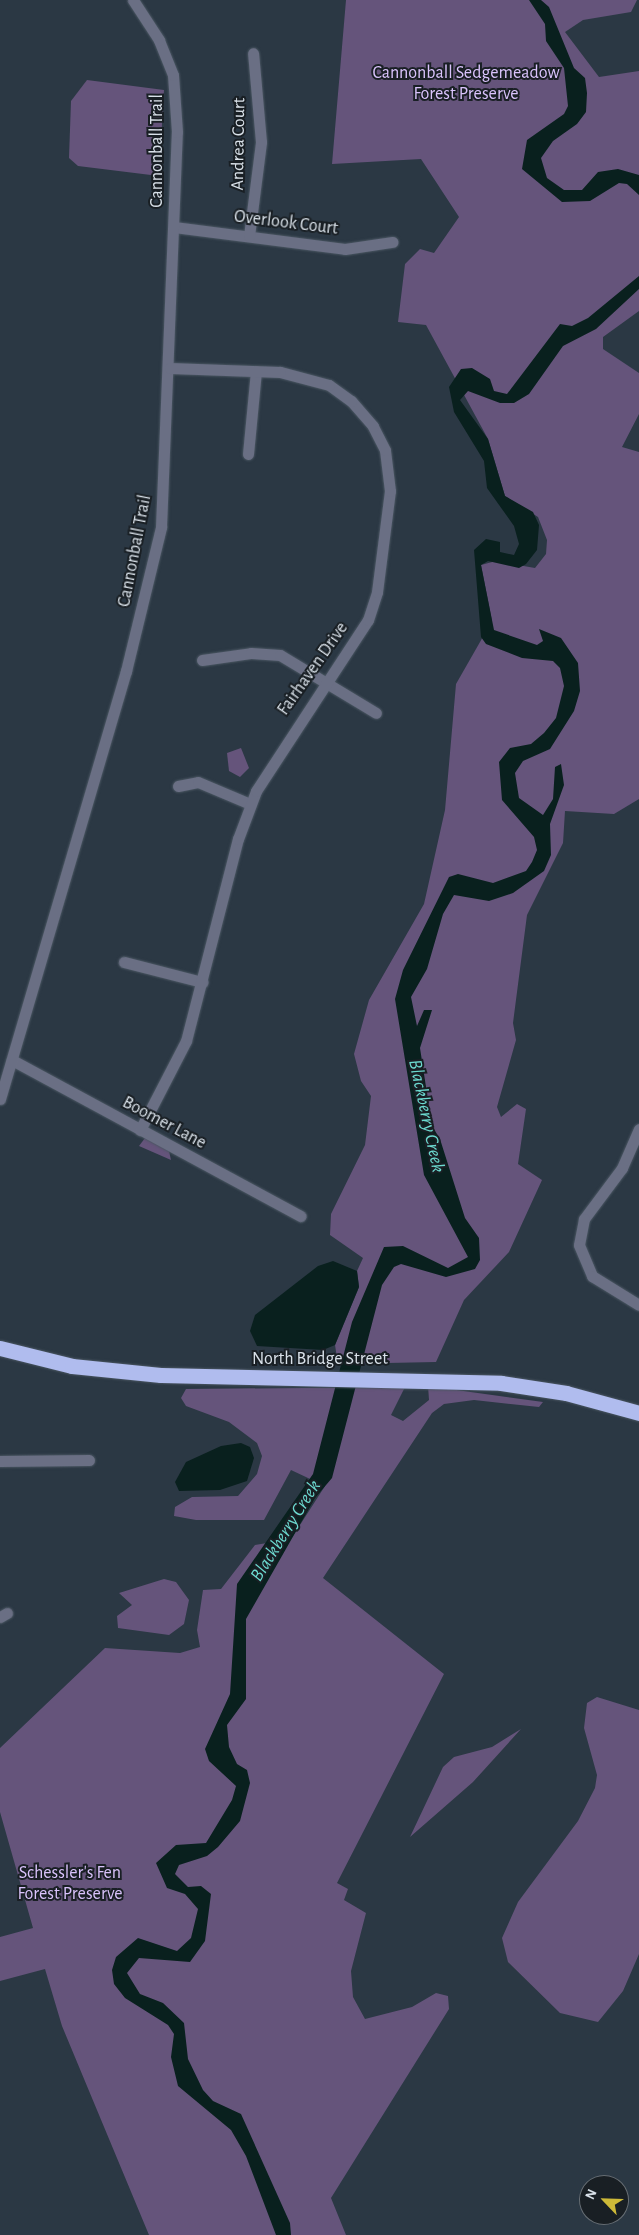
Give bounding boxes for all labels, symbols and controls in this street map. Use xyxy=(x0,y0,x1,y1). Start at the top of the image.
park label: Cannonball Sedgemeadow Forest Preserve xyxy=(372,63,560,106)
street label: Cannonball Trail xyxy=(146,94,168,208)
street label: Andrea Court xyxy=(227,98,251,190)
street label: Overlook Court xyxy=(233,206,339,240)
street label: Cannonball Trail xyxy=(114,493,156,609)
street label: Fairhaven Drive xyxy=(273,618,353,720)
water label: Blackberry Creek xyxy=(403,1057,449,1175)
street label: Boomer Lane xyxy=(118,1092,210,1154)
street label: North Bridge Street xyxy=(252,1348,388,1370)
water label: Blackberry Creek xyxy=(246,1476,326,1586)
park label: Schessler's Fen Forest Preserve xyxy=(17,1863,123,1906)
north arrow xyxy=(579,2175,629,2225)
text: N xyxy=(583,2187,600,2202)

